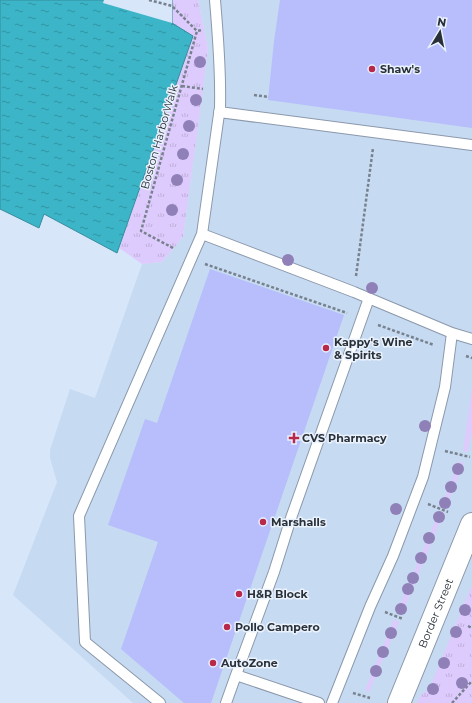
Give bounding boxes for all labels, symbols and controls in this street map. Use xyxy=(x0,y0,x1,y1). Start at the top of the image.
north arrow xyxy=(420,12,460,52)
text: N xyxy=(436,14,447,30)
place label: Shaw's xyxy=(380,62,420,76)
marker: Shaw's xyxy=(367,64,377,74)
street label: Boston HarborWalk xyxy=(137,83,181,191)
place label: Kappy's Wine & Spirits xyxy=(334,335,413,362)
marker: Kappy's Wine & Spirits xyxy=(321,343,331,353)
place label: CVS Pharmacy xyxy=(302,431,387,445)
marker: CVS Pharmacy xyxy=(289,433,299,443)
place label: Marshalls xyxy=(271,515,326,529)
marker: Marshalls xyxy=(258,517,268,527)
street label: Border Street xyxy=(415,576,456,650)
place label: H&R Block xyxy=(247,587,308,601)
marker: H&R Block xyxy=(234,589,244,599)
place label: Pollo Campero xyxy=(235,620,320,634)
marker: Pollo Campero xyxy=(222,622,232,632)
place label: AutoZone xyxy=(220,656,278,670)
marker: AutoZone xyxy=(208,658,218,668)

